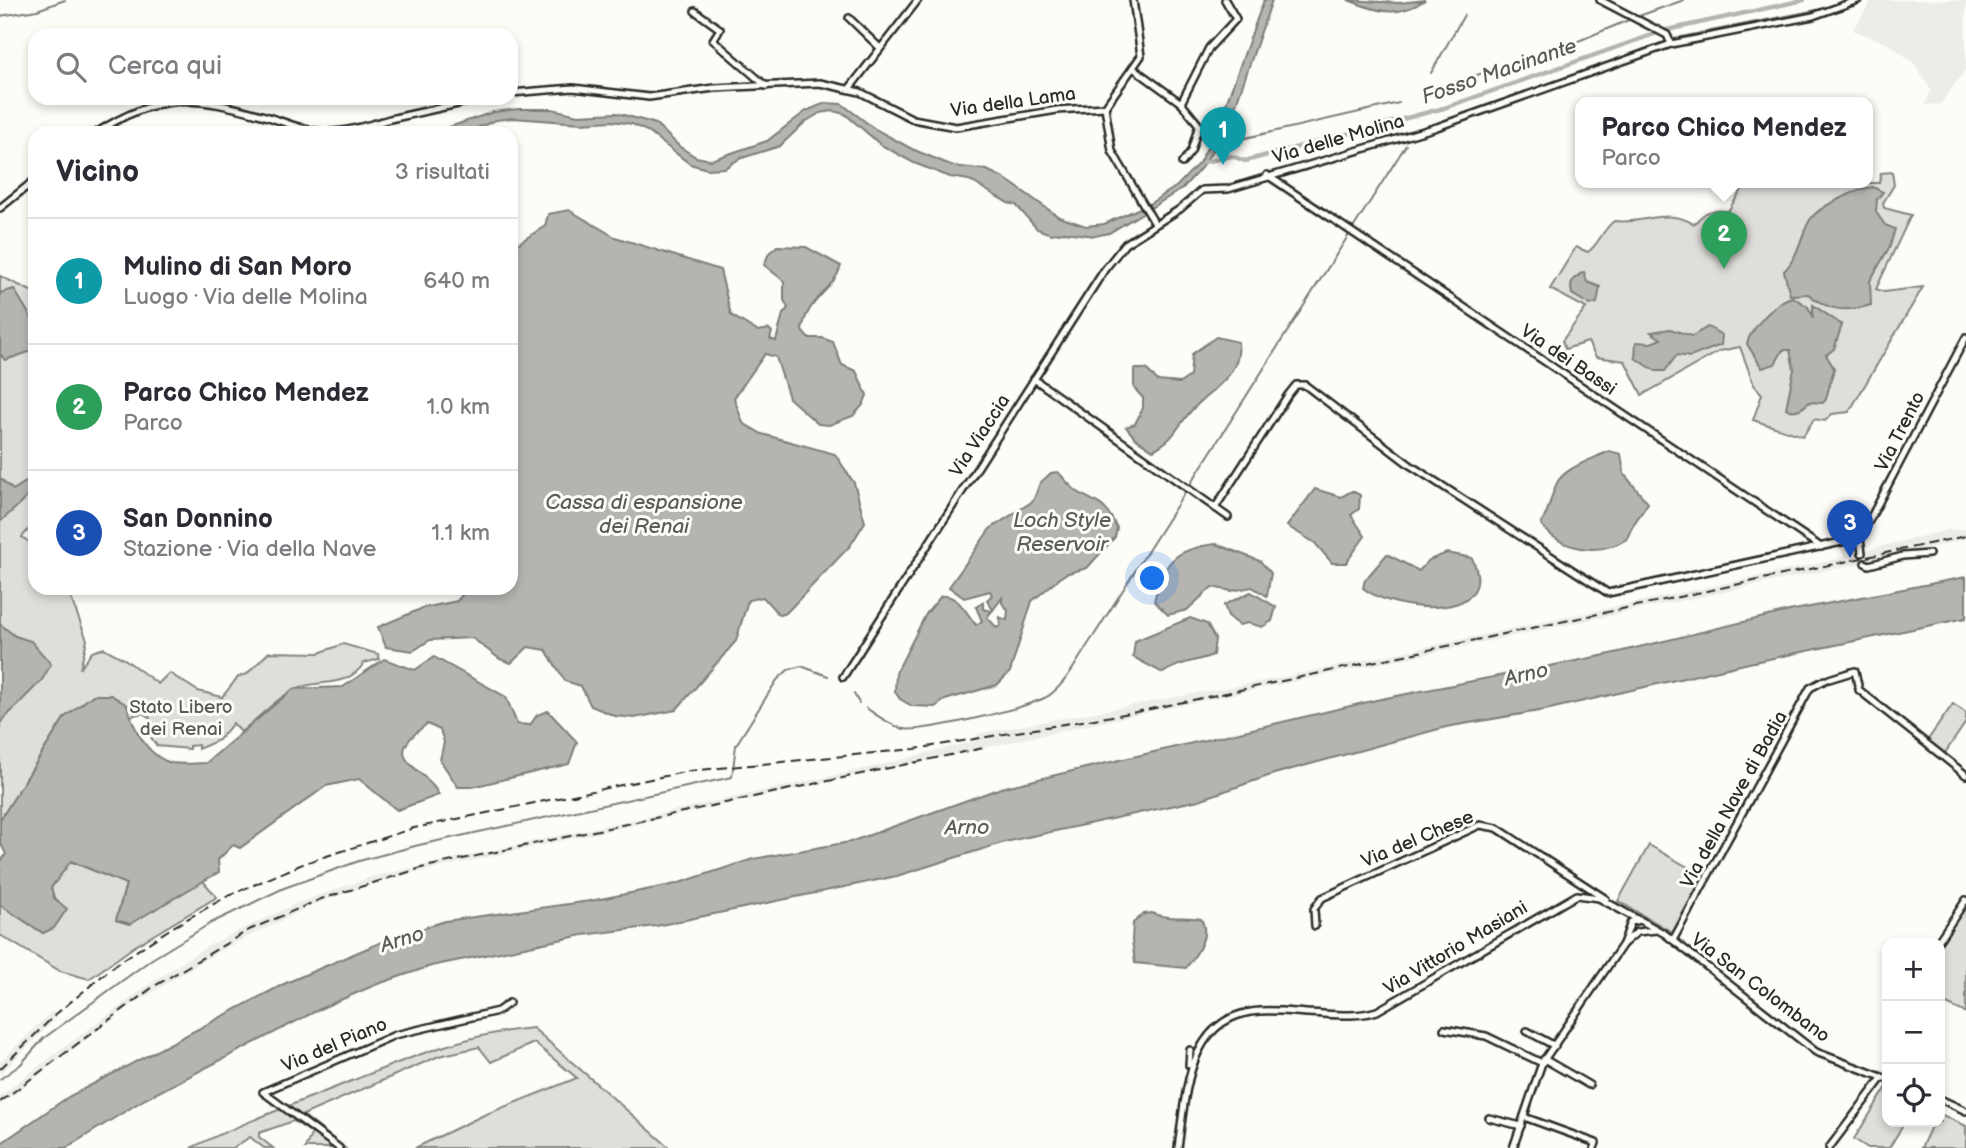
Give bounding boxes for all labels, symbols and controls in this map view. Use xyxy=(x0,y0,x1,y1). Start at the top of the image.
search box xyxy=(28,28,518,105)
water label: Fosso Macinante xyxy=(1418,33,1580,110)
icon: search xyxy=(52,48,90,86)
text: Cerca qui xyxy=(108,51,222,82)
street label: Via della Lama xyxy=(949,82,1077,123)
popup xyxy=(1575,97,1873,188)
pin: 1 xyxy=(1200,107,1246,165)
street label: Via delle Molina xyxy=(1270,110,1407,169)
text: Parco Chico Mendez xyxy=(1601,113,1847,144)
text: Parco xyxy=(1601,144,1661,172)
text: Vicino xyxy=(56,154,139,190)
text: 3 risultati xyxy=(395,158,490,186)
pin: 2 xyxy=(1701,211,1747,269)
text: Mulino di San Moro xyxy=(123,252,352,283)
text: 1 xyxy=(74,267,84,295)
text: 640 m xyxy=(423,267,490,295)
text: Luogo · Via delle Molina xyxy=(123,283,368,311)
street label: Via dei Bassi xyxy=(1516,320,1621,401)
text: Parco Chico Mendez xyxy=(123,378,369,409)
street label: Via Trento xyxy=(1870,388,1930,475)
street label: Via Viaccia xyxy=(945,390,1015,481)
text: 2 xyxy=(72,393,86,421)
text: 1.0 km xyxy=(427,393,490,421)
text: Parco xyxy=(123,409,183,437)
water label: Cassa di espansione dei Renai xyxy=(545,490,743,539)
pin: 3 xyxy=(1827,500,1873,558)
text: San Donnino xyxy=(123,504,273,535)
water label: Loch Style Reservoir xyxy=(1013,508,1111,557)
text: 3 xyxy=(72,519,86,547)
text: 1.1 km xyxy=(431,519,490,547)
text: Stazione · Via della Nave xyxy=(123,535,376,563)
your location xyxy=(1135,561,1169,595)
water label: Arno xyxy=(1501,657,1551,692)
park label: Stato Libero dei Renai xyxy=(129,696,233,741)
street label: Via della Nave di Badia xyxy=(1676,707,1793,892)
street label: Via del Chese xyxy=(1358,805,1477,873)
water label: Arno xyxy=(944,815,989,840)
street label: Via Vittorio Masiani xyxy=(1380,896,1532,1000)
water label: Arno xyxy=(376,921,427,958)
street label: Via San Colombano xyxy=(1686,929,1834,1048)
map controls xyxy=(1882,938,1945,1127)
button: + xyxy=(1882,938,1945,1001)
button: − xyxy=(1882,1001,1945,1064)
street label: Via del Piano xyxy=(278,1013,391,1078)
button: locate xyxy=(1882,1064,1945,1127)

